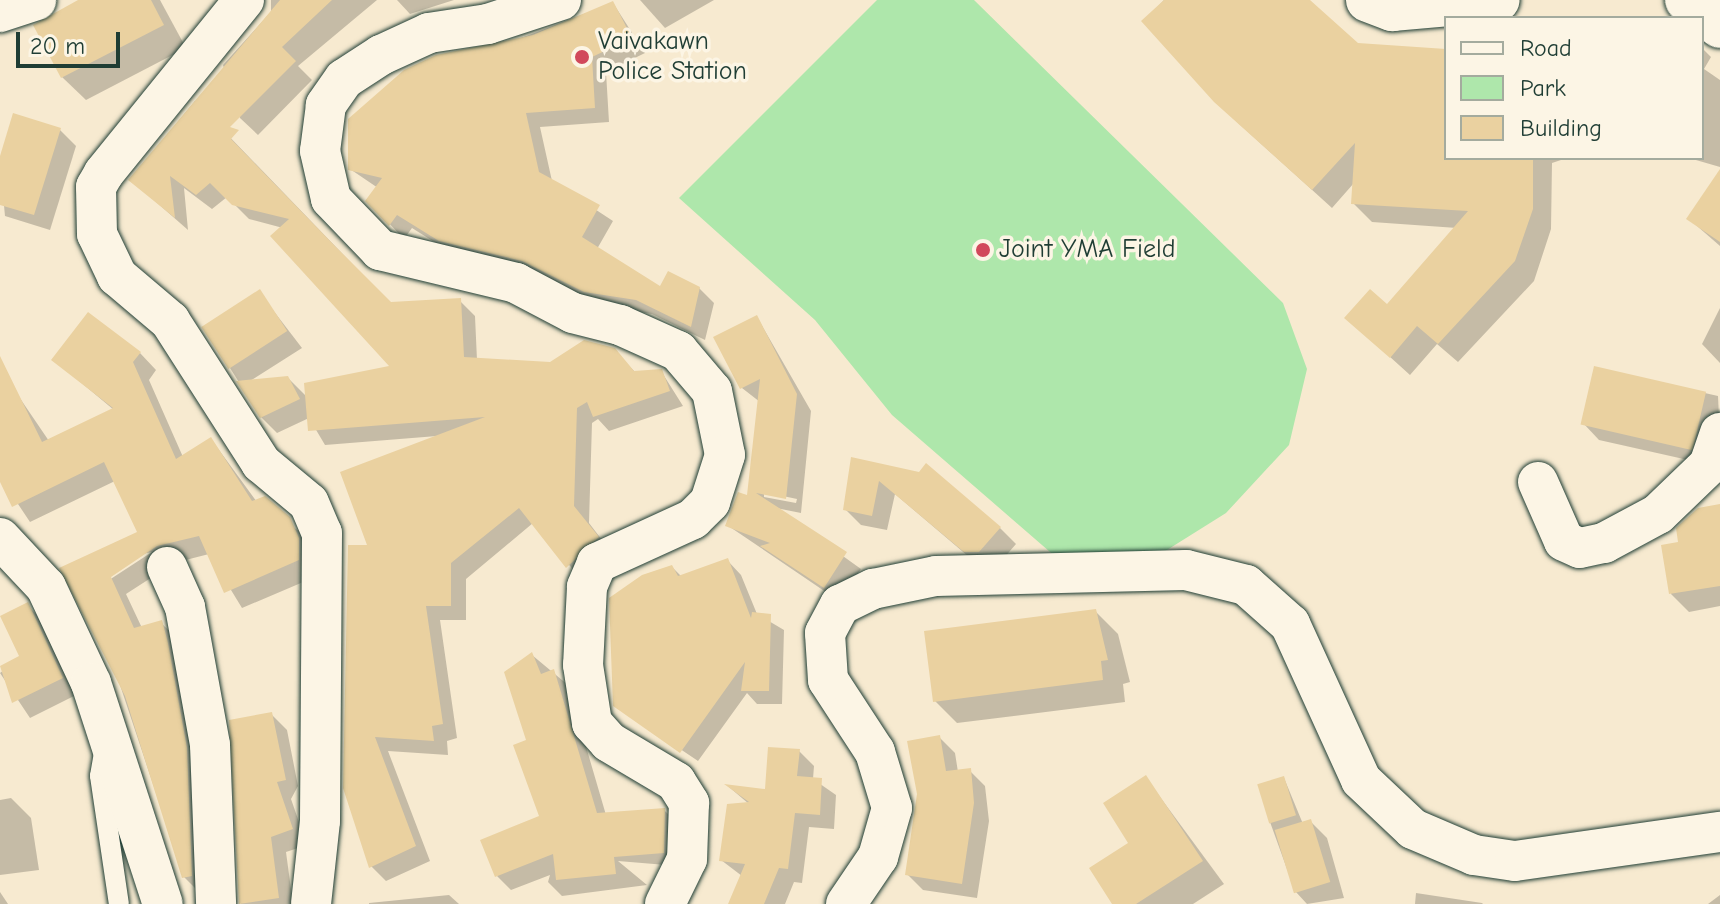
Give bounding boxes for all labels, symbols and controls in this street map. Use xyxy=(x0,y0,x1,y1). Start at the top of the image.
scale bar xyxy=(20,16,124,66)
legend xyxy=(1444,16,1704,160)
place label: Vaivakawn Police Station xyxy=(598,26,747,88)
text: 20 m xyxy=(30,32,85,60)
text: Road xyxy=(1520,34,1572,62)
marker: Vaivakawn Police Station xyxy=(573,48,591,66)
text: Park xyxy=(1520,74,1566,102)
text: Building xyxy=(1520,114,1602,142)
place label: Joint YMA Field xyxy=(999,234,1175,266)
marker: Joint YMA Field xyxy=(974,241,992,259)

